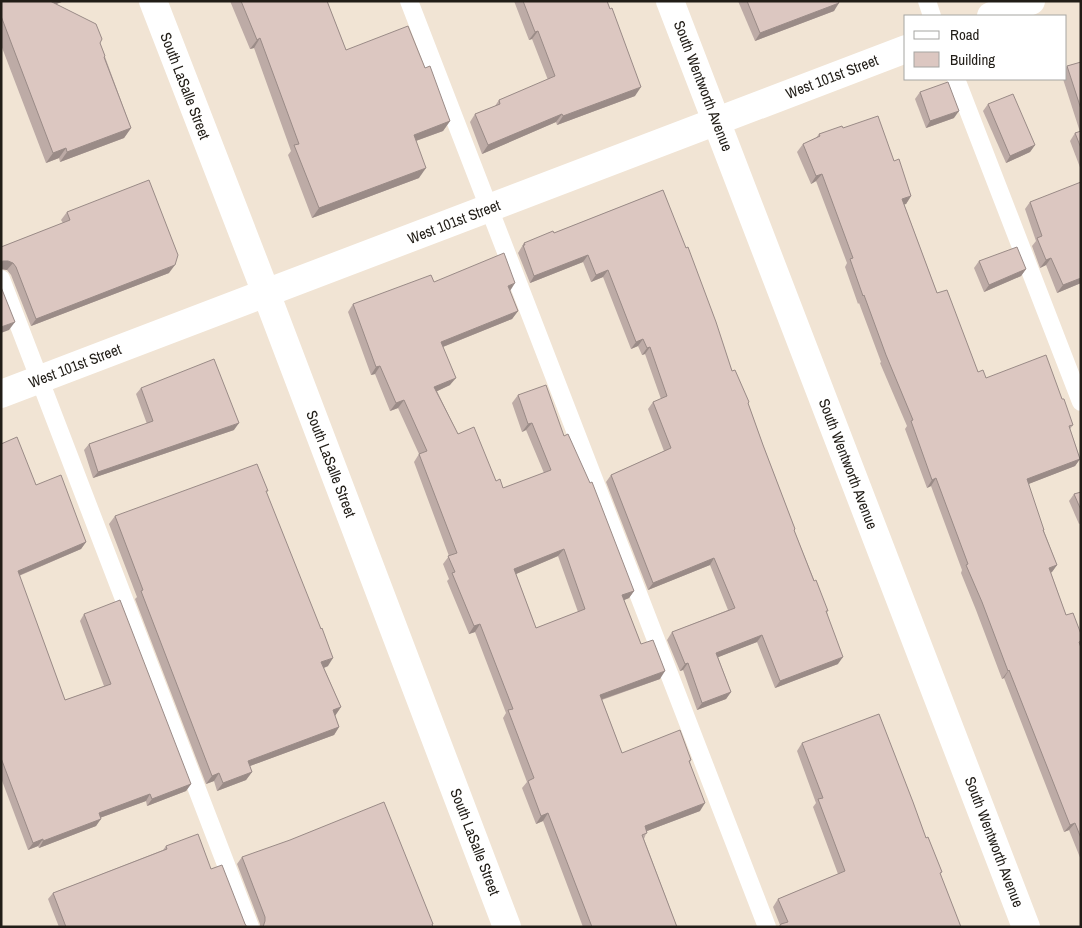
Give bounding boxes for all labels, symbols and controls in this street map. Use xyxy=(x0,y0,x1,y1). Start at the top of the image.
legend xyxy=(904,15,1067,80)
street label: South Wentworth Avenue xyxy=(669,17,738,154)
text: Road xyxy=(950,24,979,45)
street label: South LaSalle Street xyxy=(155,29,216,143)
street label: West 101st Street xyxy=(783,49,882,104)
text: Building xyxy=(950,49,995,70)
street label: West 101st Street xyxy=(405,194,504,249)
street label: West 101st Street xyxy=(26,338,125,393)
street label: South Wentworth Avenue xyxy=(814,395,883,532)
street label: South LaSalle Street xyxy=(301,407,362,521)
street label: South Wentworth Avenue xyxy=(960,773,1029,910)
street label: South LaSalle Street xyxy=(445,785,506,899)

